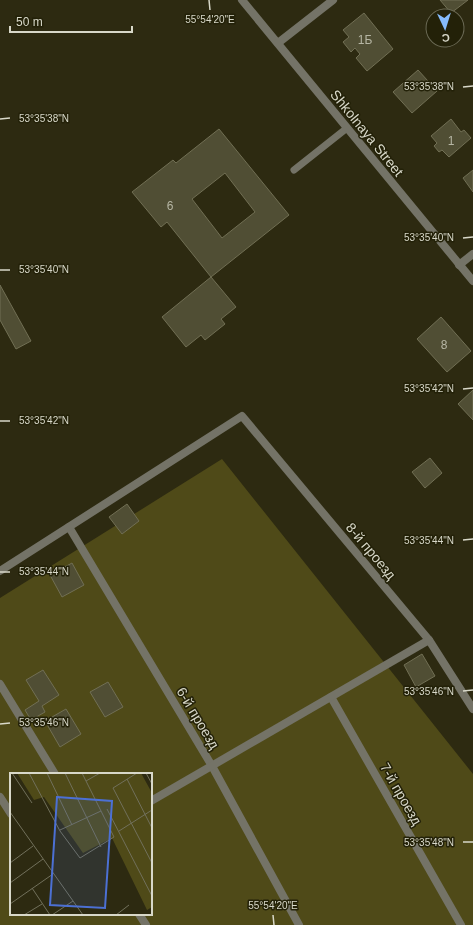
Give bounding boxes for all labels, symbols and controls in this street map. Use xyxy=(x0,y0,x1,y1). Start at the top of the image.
scale bar xyxy=(10,8,132,34)
north arrow xyxy=(425,8,465,48)
text: 55°54'20"E xyxy=(185,14,235,25)
text: 50 m xyxy=(16,15,43,29)
text: С xyxy=(441,32,450,44)
house number: 1Б xyxy=(358,33,372,47)
text: 53°35'38"N xyxy=(404,81,454,92)
street label: Shkolnaya Street xyxy=(327,87,407,180)
text: 53°35'38"N xyxy=(19,113,69,124)
house number: 1 xyxy=(448,134,455,148)
house number: 6 xyxy=(167,199,174,213)
text: 53°35'40"N xyxy=(404,232,454,243)
text: 53°35'40"N xyxy=(19,264,69,275)
house number: 8 xyxy=(441,338,448,352)
text: 53°35'42"N xyxy=(404,383,454,394)
text: 53°35'42"N xyxy=(19,415,69,426)
street label: 8-й проезд xyxy=(343,519,399,583)
text: 53°35'44"N xyxy=(404,535,454,546)
text: 53°35'44"N xyxy=(19,566,69,577)
street label: 6-й проезд xyxy=(173,684,223,752)
text: 53°35'46"N xyxy=(404,686,454,697)
text: 53°35'46"N xyxy=(19,717,69,728)
street label: 7-й проезд xyxy=(377,760,425,828)
inset map xyxy=(10,773,152,915)
text: 53°35'48"N xyxy=(404,837,454,848)
text: 55°54'20"E xyxy=(248,900,298,911)

